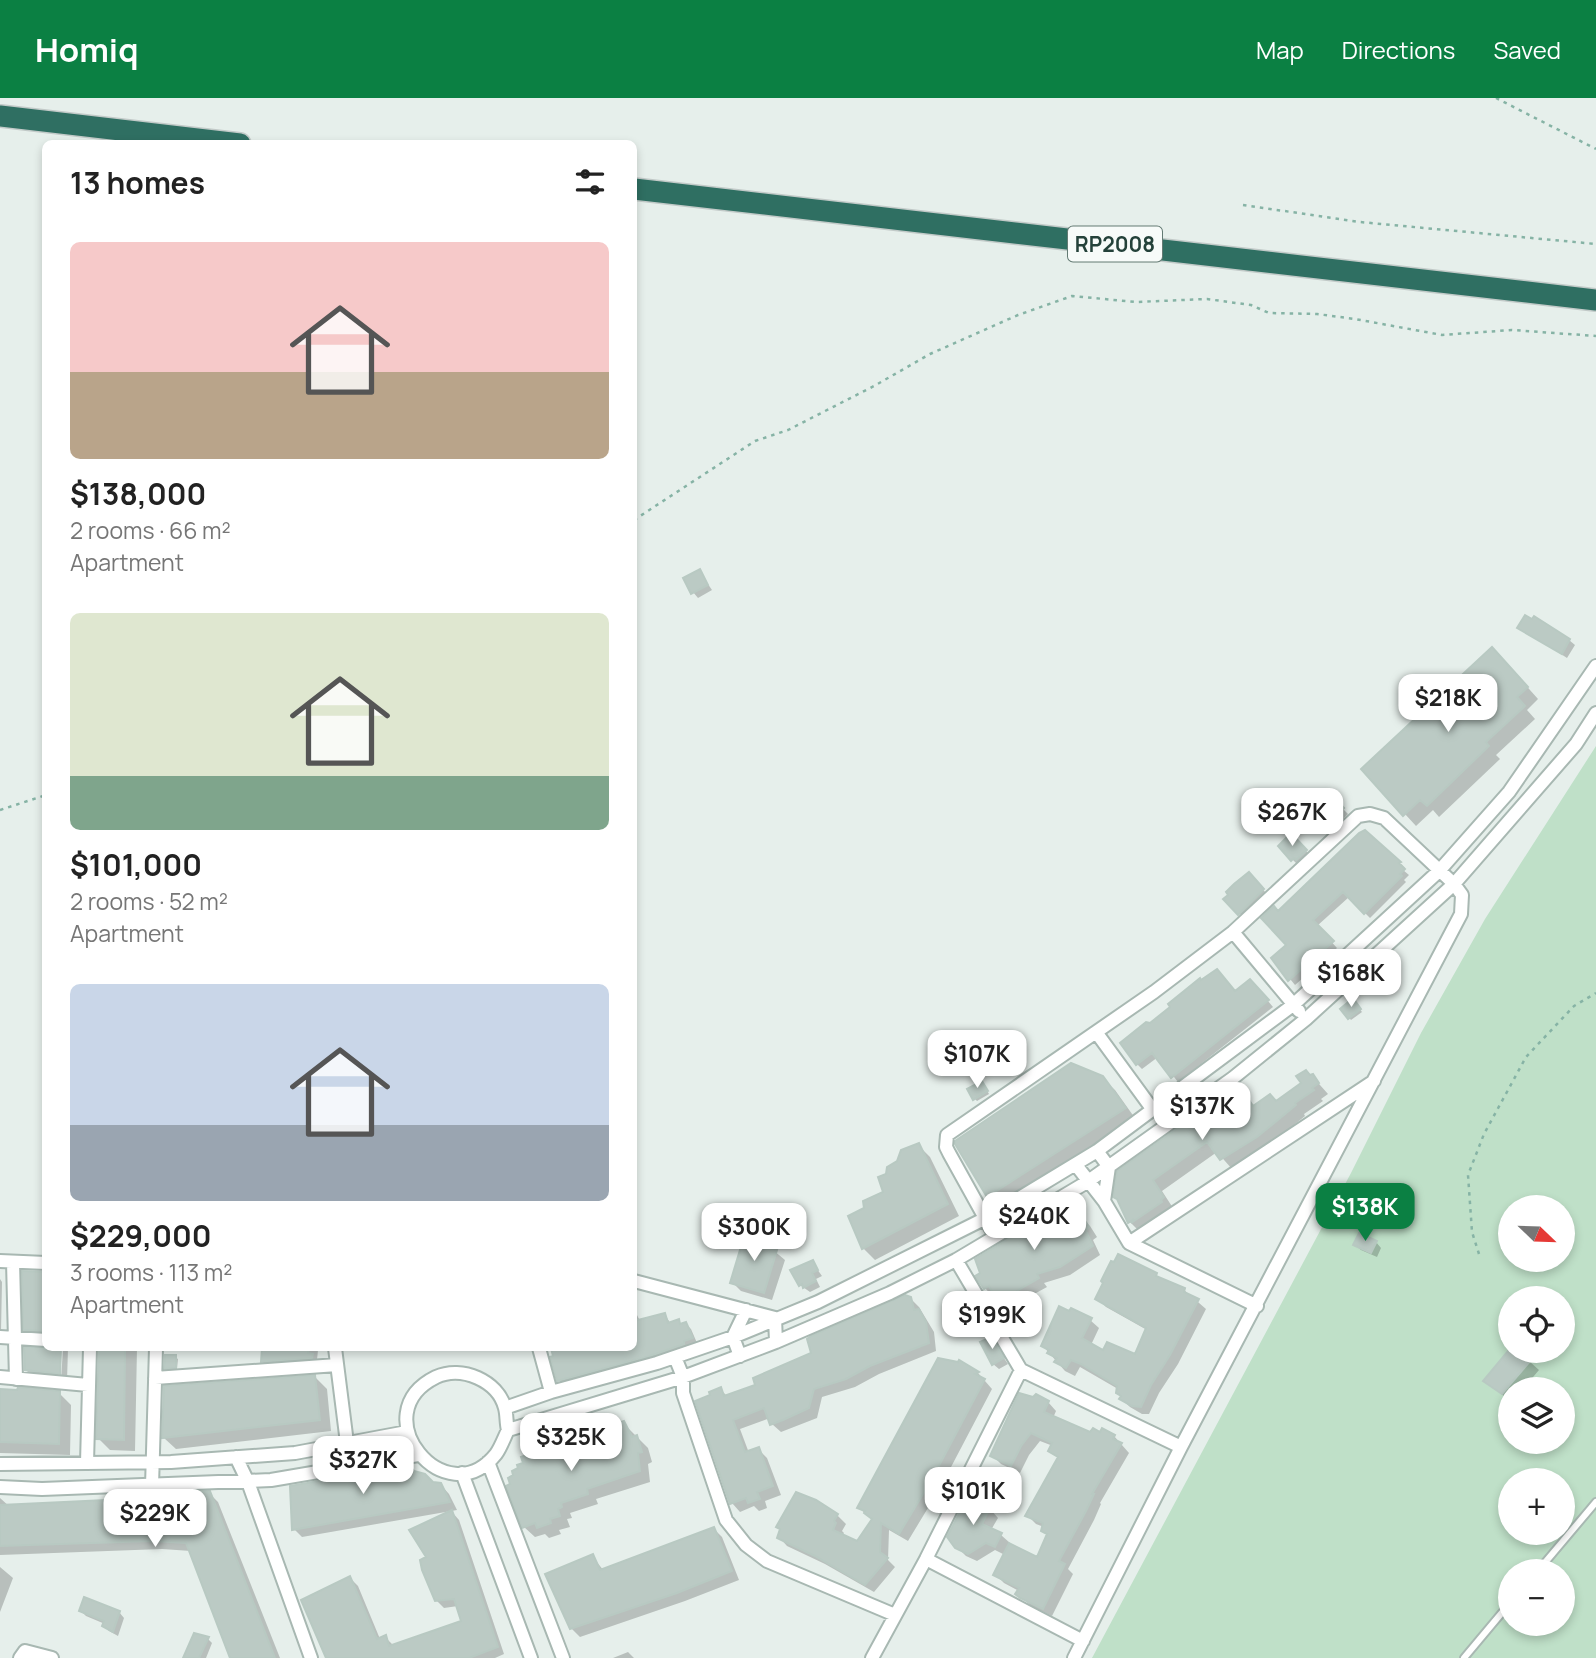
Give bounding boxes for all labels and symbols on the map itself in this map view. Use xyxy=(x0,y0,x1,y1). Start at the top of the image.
road number: RP2008 xyxy=(1068,226,1162,262)
pin: $218K xyxy=(1399,674,1497,734)
pin: $267K xyxy=(1243,788,1341,848)
pin: $168K xyxy=(1302,950,1400,1009)
pin: $107K xyxy=(928,1030,1026,1090)
pin: $137K xyxy=(1153,1082,1251,1142)
pin: $138K xyxy=(1316,1184,1414,1243)
pin: $240K xyxy=(985,1192,1083,1252)
north arrow xyxy=(1498,1195,1575,1272)
pin: $300K xyxy=(705,1204,803,1263)
pin: $199K xyxy=(943,1292,1041,1351)
pin: $325K xyxy=(522,1414,620,1473)
pin: $327K xyxy=(314,1436,412,1496)
pin: $101K xyxy=(924,1468,1022,1527)
pin: $229K xyxy=(106,1490,204,1549)

